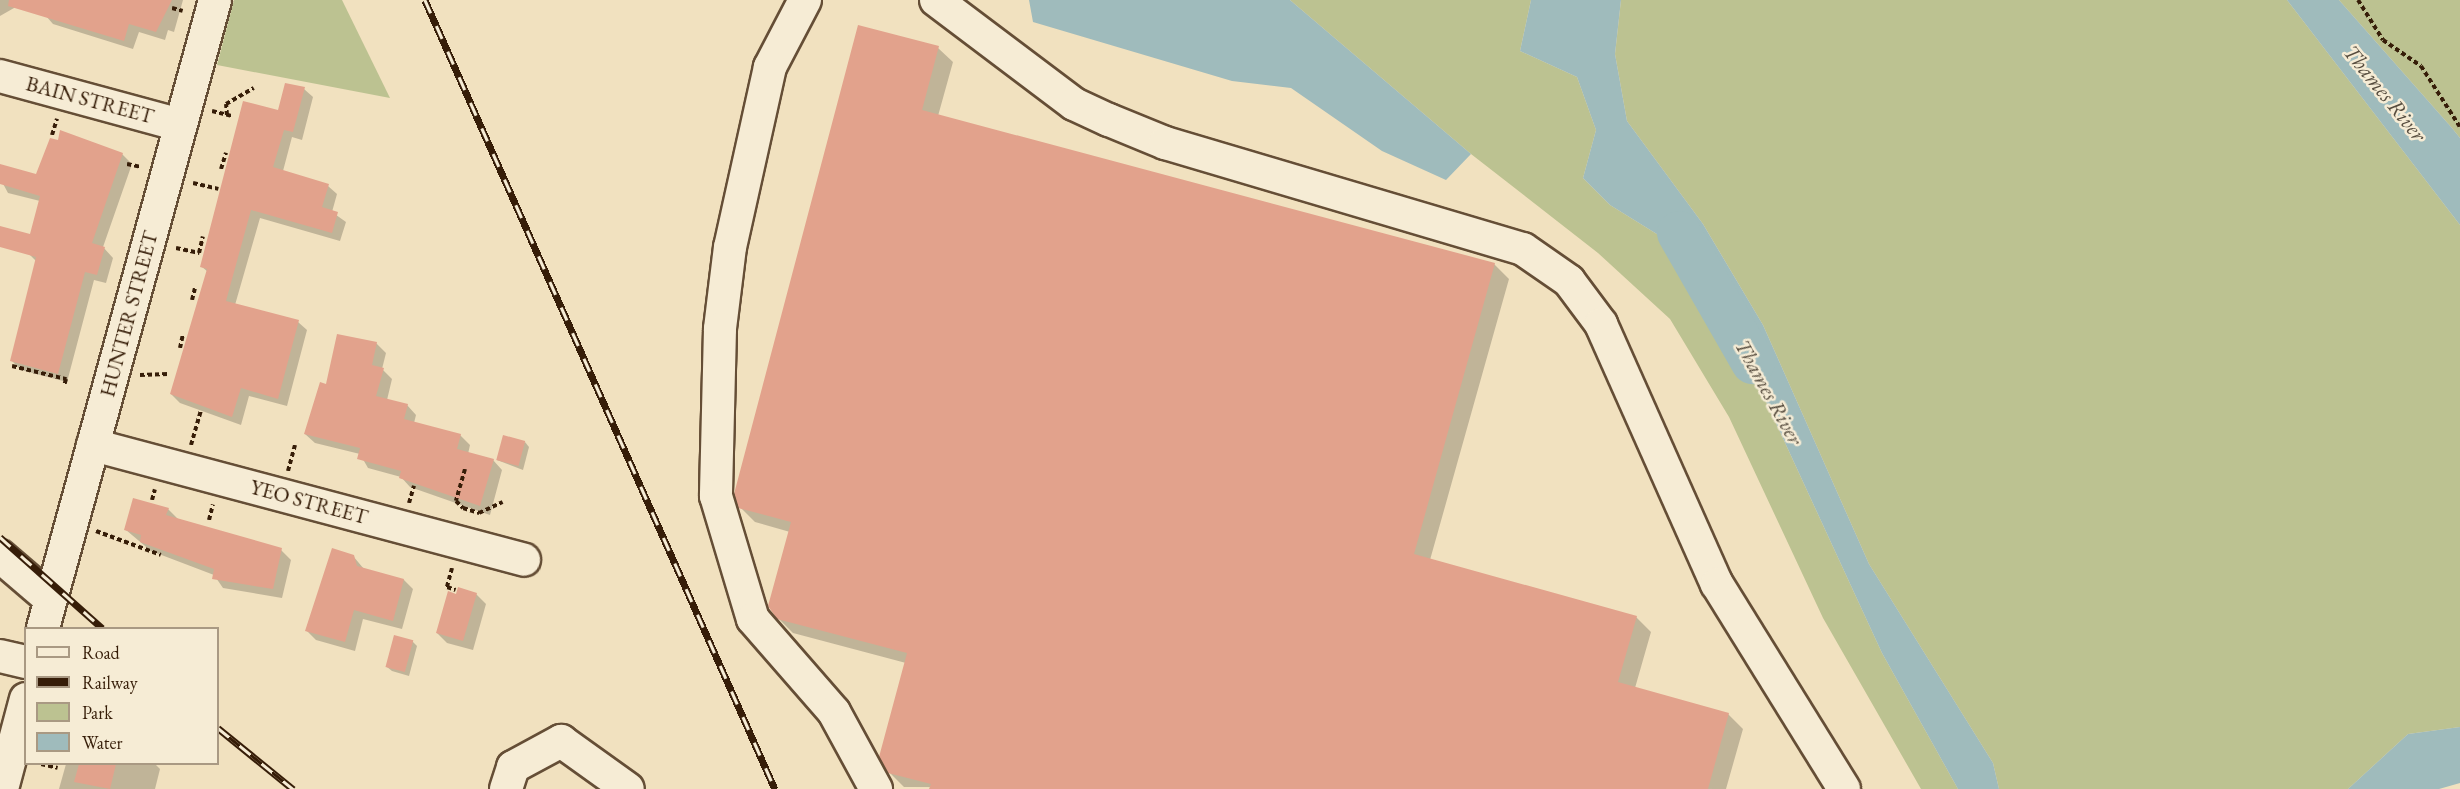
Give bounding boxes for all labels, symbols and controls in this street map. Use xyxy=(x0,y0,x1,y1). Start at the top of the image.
water label: Thames River xyxy=(2338,39,2432,147)
street label: BAIN STREET xyxy=(23,71,157,129)
street label: HUNTER STREET xyxy=(95,228,163,400)
water label: Thames River xyxy=(1729,335,1809,449)
street label: YEO STREET xyxy=(247,474,371,530)
legend xyxy=(24,627,219,765)
text: Road xyxy=(82,641,120,664)
text: Railway xyxy=(82,671,138,694)
text: Park xyxy=(82,701,113,724)
text: Water xyxy=(82,731,123,754)

